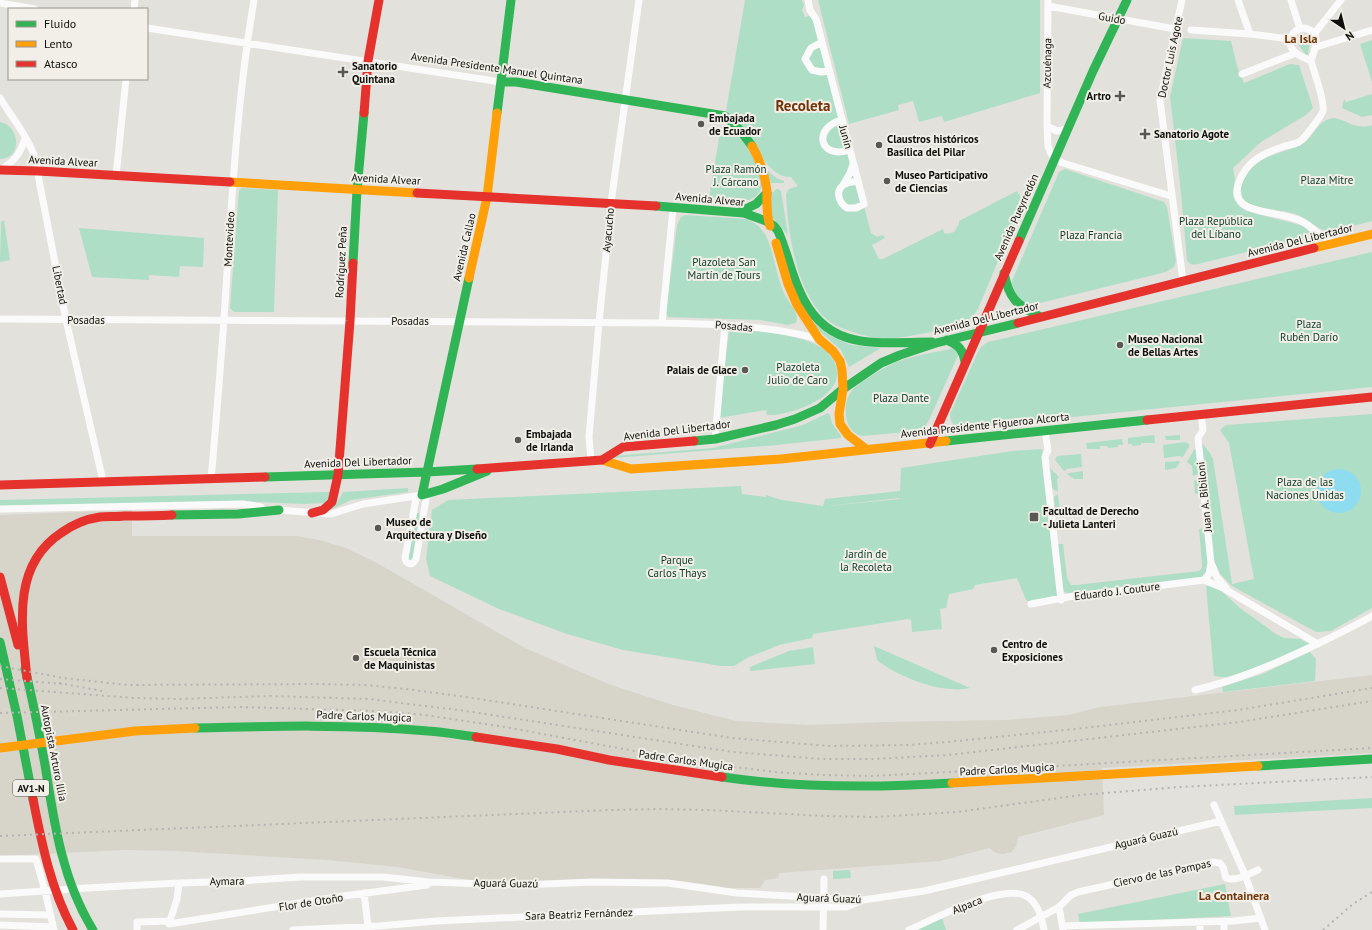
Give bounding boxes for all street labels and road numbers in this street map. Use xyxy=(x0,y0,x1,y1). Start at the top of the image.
street label: Guido xyxy=(1097,9,1127,27)
street label: Doctor Luis Agote xyxy=(1155,15,1186,99)
street label: Azcuénaga xyxy=(1040,38,1054,88)
street label: Avenida Presidente Manuel Quintana xyxy=(410,49,584,87)
street label: Junín xyxy=(836,123,856,150)
street label: Avenida Alvear xyxy=(28,152,98,170)
street label: Avenida Alvear xyxy=(351,170,421,188)
street label: Avenida Pueyrredón xyxy=(991,172,1041,262)
street label: Avenida Alvear xyxy=(675,189,745,209)
street label: Ayacucho xyxy=(599,207,617,253)
street label: Montevideo xyxy=(221,211,237,267)
street label: Avenida Callao xyxy=(449,212,479,282)
street label: Avenida Del Libertador xyxy=(1246,220,1354,260)
street label: Rodríguez Peña xyxy=(332,226,350,298)
street label: Libertad xyxy=(49,264,71,306)
street label: Avenida Del Libertador xyxy=(932,298,1040,338)
street label: Posadas xyxy=(67,313,105,327)
street label: Posadas xyxy=(391,314,429,328)
street label: Posadas xyxy=(715,317,754,335)
street label: Avenida Presidente Figueroa Alcorta xyxy=(900,409,1070,441)
street label: Avenida Del Libertador xyxy=(623,416,732,444)
street label: Avenida Del Libertador xyxy=(304,453,412,471)
street label: Juan A. Bibiloni xyxy=(1193,461,1215,534)
street label: Eduardo J. Couture xyxy=(1073,579,1161,603)
street label: Autopista Arturo Illia xyxy=(38,704,70,802)
street label: Padre Carlos Mugica xyxy=(316,707,412,725)
street label: Padre Carlos Mugica xyxy=(638,746,734,774)
street label: Padre Carlos Mugica xyxy=(959,760,1055,778)
road number: AV1-N xyxy=(13,780,49,796)
street label: Aguará Guazú xyxy=(1113,824,1179,852)
street label: Ciervo de las Pampas xyxy=(1112,856,1212,890)
street label: Aymara xyxy=(209,874,245,888)
street label: Aguará Guazú xyxy=(474,875,539,891)
street label: Flor de Otoño xyxy=(278,890,344,914)
street label: Aguará Guazú xyxy=(796,890,862,906)
street label: Alpaca xyxy=(950,893,984,917)
street label: Sara Beatriz Fernández xyxy=(525,905,633,923)

